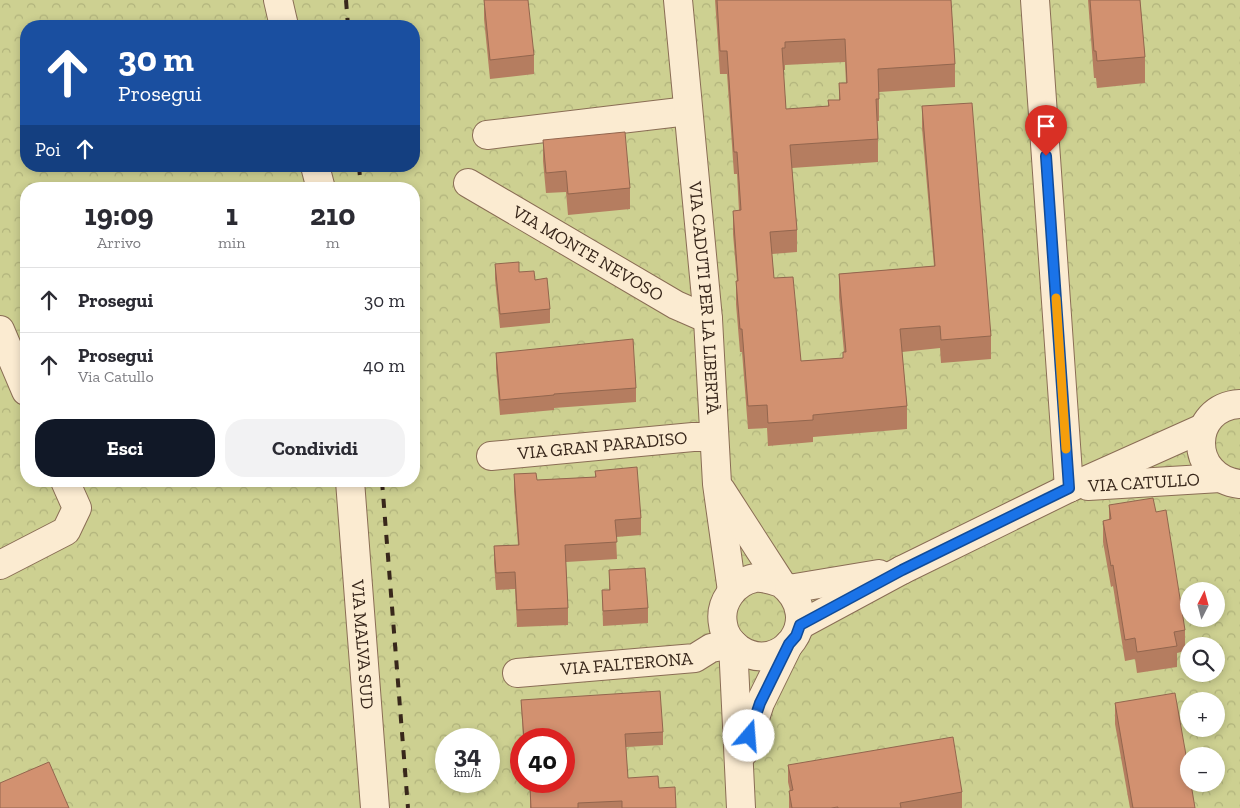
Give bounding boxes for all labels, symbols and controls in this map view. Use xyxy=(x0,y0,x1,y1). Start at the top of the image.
text: 30 m xyxy=(118,38,194,80)
icon: ahead xyxy=(35,40,100,105)
text: Prosegui xyxy=(118,80,202,107)
pin xyxy=(1025,105,1067,156)
icon: arrive xyxy=(1032,112,1060,140)
icon: ahead xyxy=(71,135,99,163)
text: Poi xyxy=(35,138,61,161)
street label: VIA CADUTI PER LA LIBERTÀ xyxy=(684,179,724,415)
text: 19:09 xyxy=(85,197,153,233)
text: 1 xyxy=(226,197,238,233)
text: 210 xyxy=(310,197,355,233)
street label: VIA MONTE NEVOSO xyxy=(508,200,667,306)
text: Arrivo xyxy=(97,233,141,252)
text: min xyxy=(218,233,245,252)
text: m xyxy=(326,233,340,252)
icon: ahead xyxy=(35,286,63,314)
text: Prosegui xyxy=(78,289,153,312)
text: 30 m xyxy=(364,289,405,312)
text: Prosegui xyxy=(78,344,153,367)
icon: ahead xyxy=(35,351,63,379)
text: 40 m xyxy=(363,354,405,377)
text: Via Catullo xyxy=(78,367,154,386)
button: Esci xyxy=(35,419,215,477)
button: Condividi xyxy=(225,419,405,477)
street label: VIA GRAN PARADISO xyxy=(516,427,688,465)
street label: VIA CATULLO xyxy=(1086,468,1200,497)
street label: VIA MALVA SUD xyxy=(347,578,378,710)
north arrow xyxy=(1180,582,1225,628)
map controls xyxy=(1180,582,1225,792)
button: search xyxy=(1180,637,1225,682)
street label: VIA FALTERONA xyxy=(559,647,694,680)
button: + xyxy=(1180,692,1225,737)
position arrow xyxy=(722,709,774,761)
speed limit sign: 40 xyxy=(510,728,575,793)
text: 34 xyxy=(454,739,481,769)
button: − xyxy=(1180,747,1225,792)
text: km/h xyxy=(454,766,481,780)

